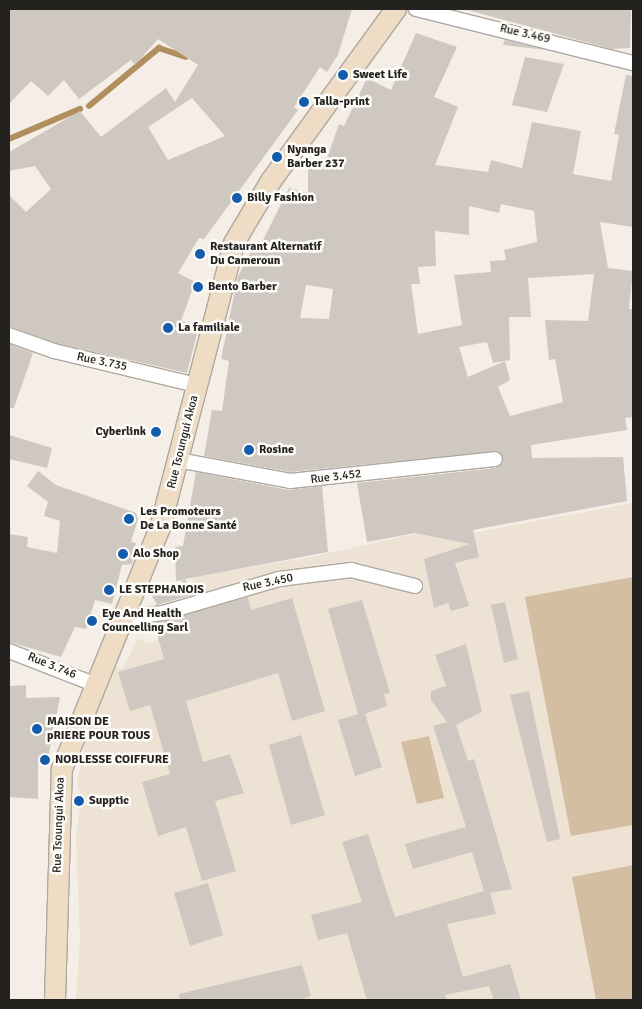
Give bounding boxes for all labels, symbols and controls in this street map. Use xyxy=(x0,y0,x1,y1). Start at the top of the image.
street label: Rue 3.469 xyxy=(498,21,552,47)
place label: Sweet Life xyxy=(353,68,407,82)
marker: Sweet Life xyxy=(337,69,349,81)
place label: Talla-print xyxy=(314,95,370,109)
marker: Talla-print xyxy=(298,96,310,108)
place label: Nyanga Barber 237 xyxy=(287,143,345,171)
marker: Nyanga Barber 237 xyxy=(271,151,283,163)
place label: Billy Fashion xyxy=(247,191,314,205)
marker: Billy Fashion xyxy=(231,192,243,204)
place label: Restaurant Alternatif Du Cameroun xyxy=(210,240,321,268)
marker: Restaurant Alternatif Du Cameroun xyxy=(194,248,206,260)
place label: Bento Barber xyxy=(208,280,277,294)
marker: Bento Barber xyxy=(192,281,204,293)
place label: La familiale xyxy=(178,321,240,335)
marker: La familiale xyxy=(162,322,174,334)
street label: Rue 3.735 xyxy=(75,350,129,374)
street label: Rue Tsoungui Akoa xyxy=(164,394,202,490)
place label: Cyberlink xyxy=(96,425,146,439)
marker: Cyberlink xyxy=(150,426,162,438)
place label: Rosine xyxy=(259,443,294,457)
marker: Rosine xyxy=(243,444,255,456)
street label: Rue 3.452 xyxy=(310,467,362,487)
place label: Les Promoteurs De La Bonne Santé xyxy=(140,505,237,533)
marker: Les Promoteurs De La Bonne Santé xyxy=(122,512,136,526)
place label: Alo Shop xyxy=(133,547,179,561)
marker: Alo Shop xyxy=(117,548,129,560)
street label: Rue 3.450 xyxy=(241,571,295,595)
place label: LE STEPHANOIS xyxy=(119,583,204,597)
marker: LE STEPHANOIS xyxy=(103,584,115,596)
place label: Eye And Health Councelling Sarl xyxy=(102,607,188,635)
marker: Eye And Health Councelling Sarl xyxy=(86,615,98,627)
street label: Rue 3.746 xyxy=(26,650,78,682)
place label: MAISON DE pRIERE POUR TOUS xyxy=(47,715,150,743)
marker: MAISON DE pRIERE POUR TOUS xyxy=(31,723,43,735)
place label: NOBLESSE COIFFURE xyxy=(55,753,169,767)
marker: NOBLESSE COIFFURE xyxy=(39,754,51,766)
street label: Rue Tsoungui Akoa xyxy=(50,777,68,873)
place label: Supptic xyxy=(89,794,129,808)
marker: Supptic xyxy=(73,795,85,807)

